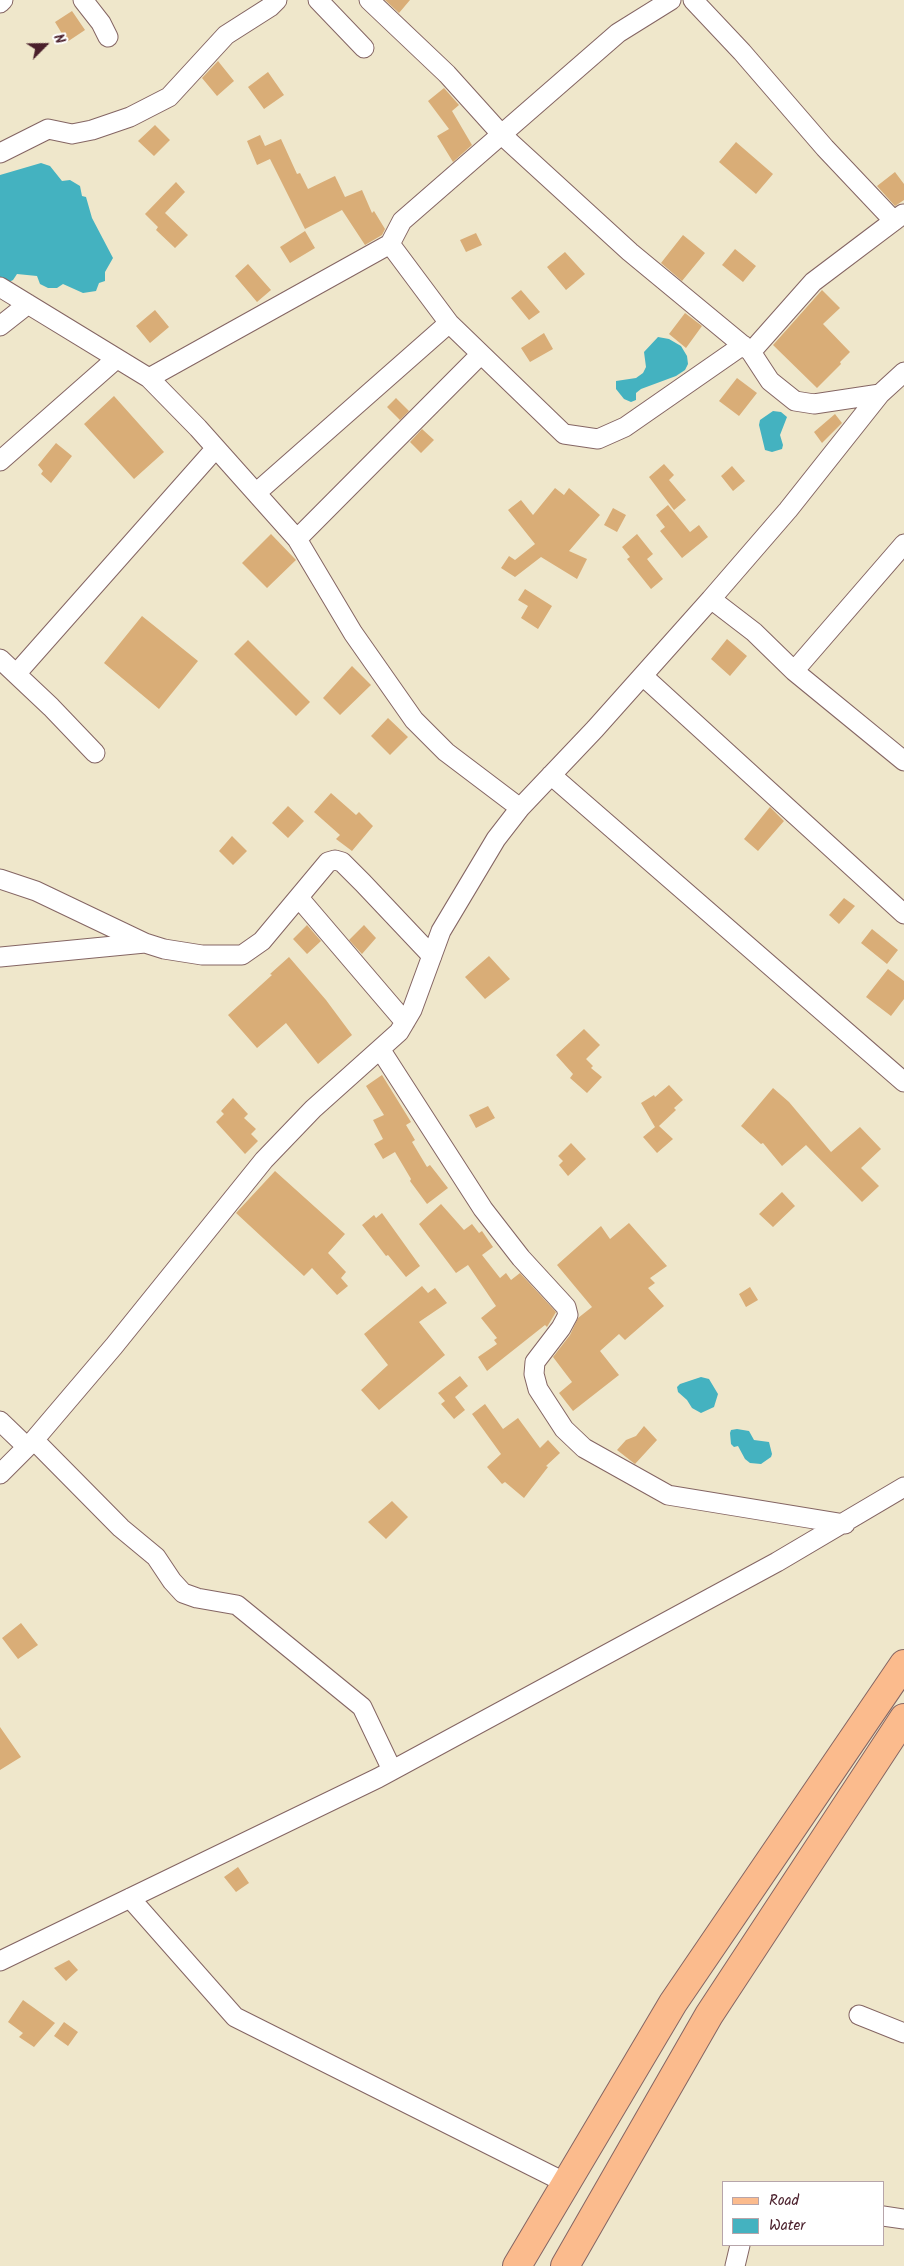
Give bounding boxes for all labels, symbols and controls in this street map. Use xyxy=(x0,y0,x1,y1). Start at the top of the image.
north arrow xyxy=(20,20,70,70)
text: N xyxy=(47,31,71,48)
legend xyxy=(722,2181,884,2246)
text: Road xyxy=(769,2189,799,2213)
text: Water xyxy=(769,2214,805,2238)

